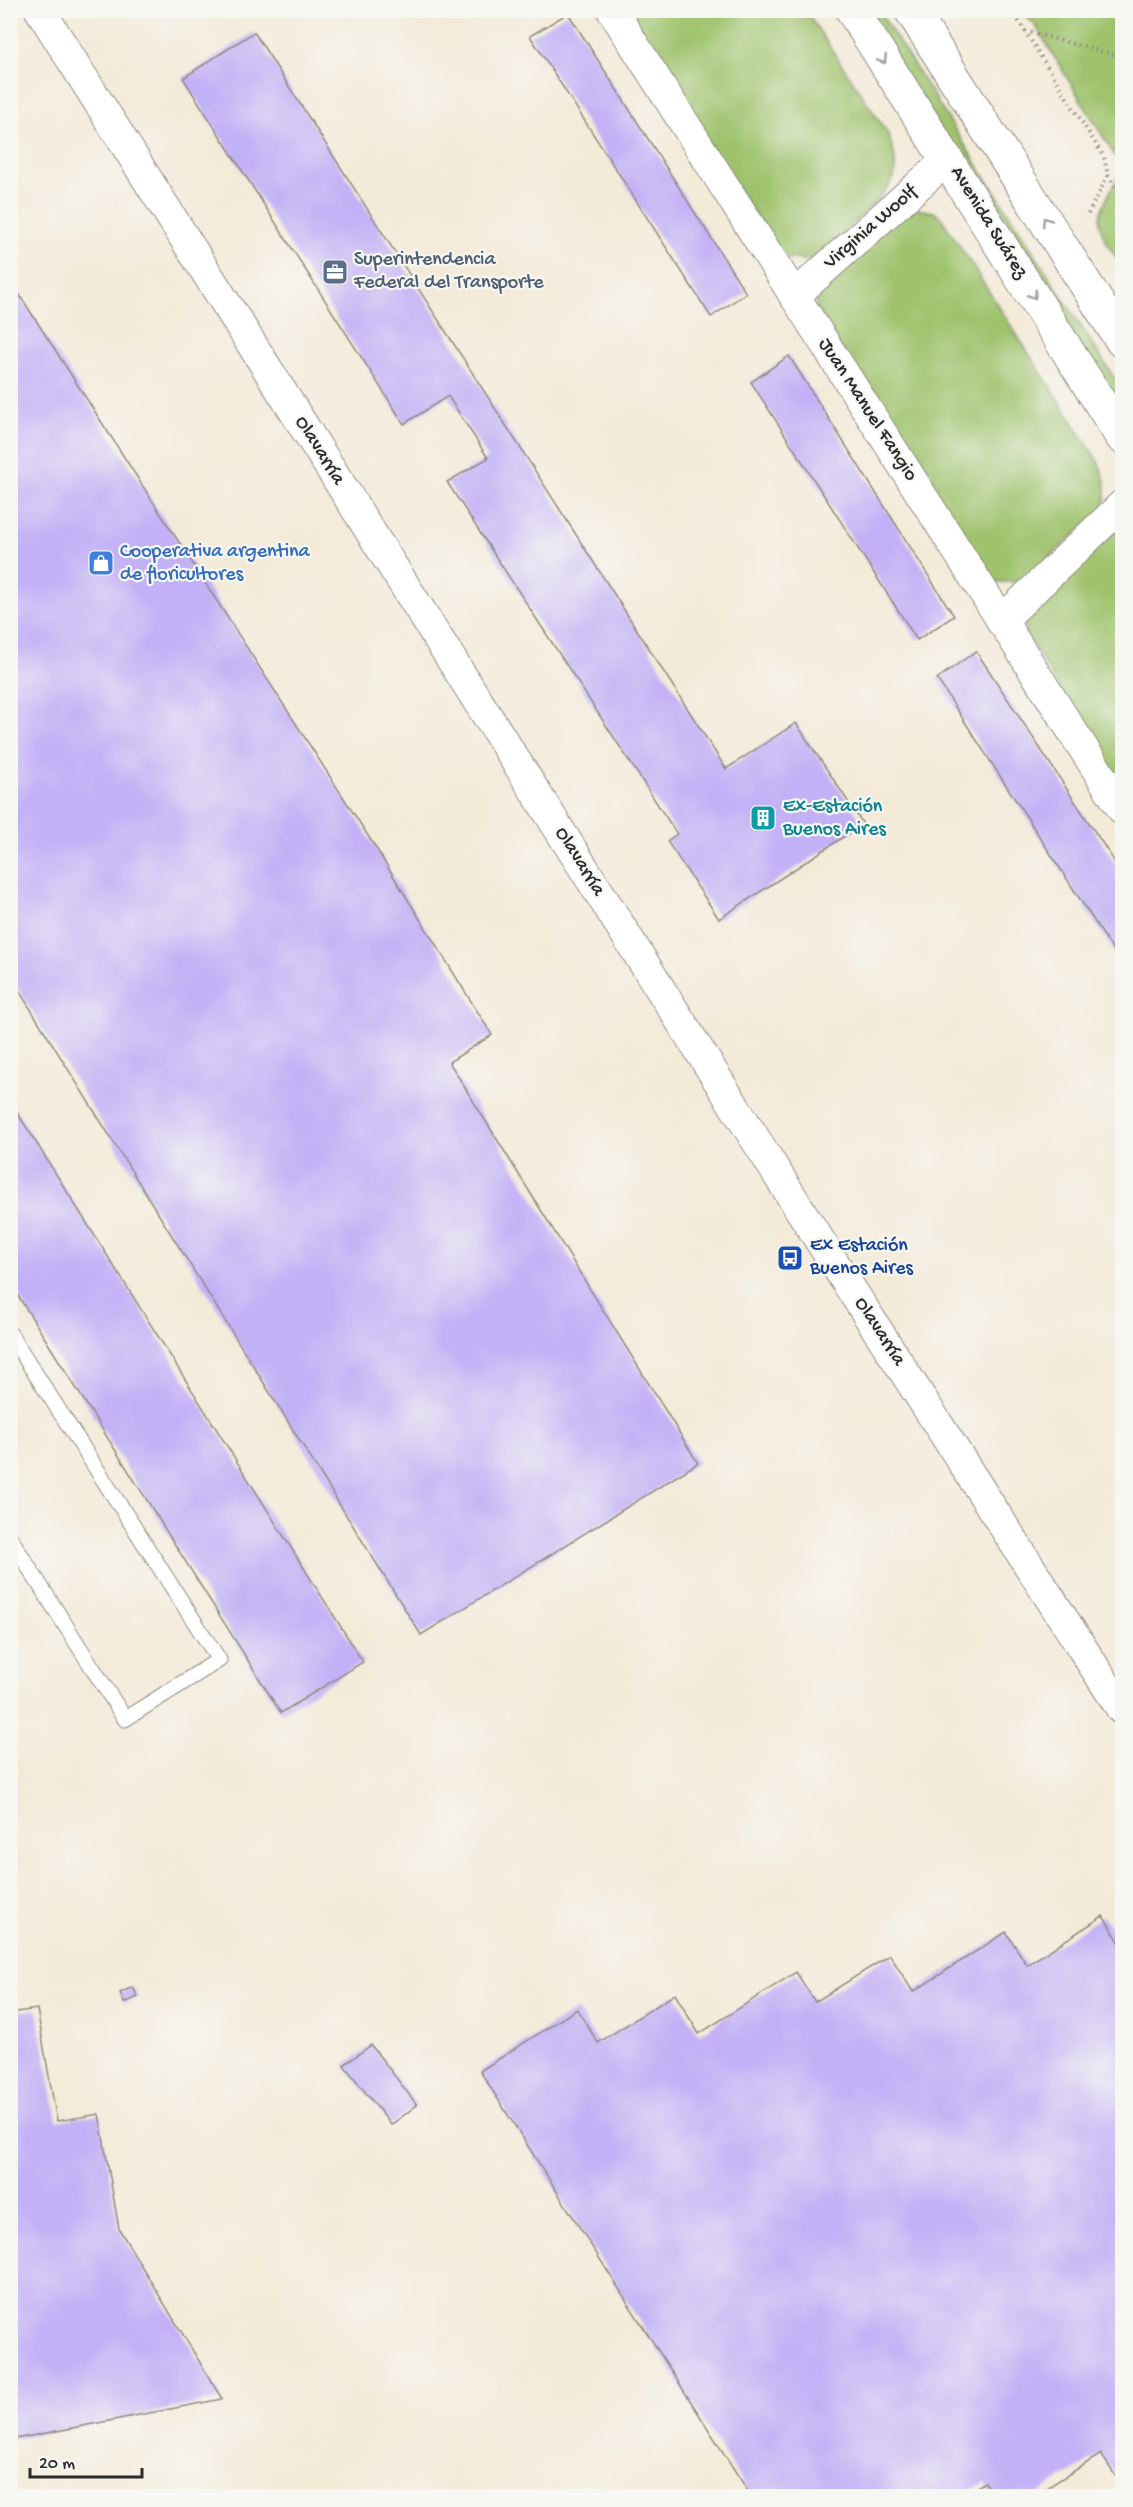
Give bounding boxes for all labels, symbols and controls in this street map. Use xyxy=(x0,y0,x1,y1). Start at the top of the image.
one-way arrow xyxy=(876,53,887,64)
street label: Avenida Suárez xyxy=(944,162,1032,285)
street label: Virginia Woolf xyxy=(819,180,924,275)
one-way arrow xyxy=(1041,217,1053,227)
place label: Superintendencia Federal del Transporte xyxy=(353,249,544,295)
office icon: Superintendencia Federal del Transporte xyxy=(320,257,350,287)
one-way arrow xyxy=(1026,288,1037,299)
street label: Juan Manuel Fangio xyxy=(812,334,922,486)
street label: Olavarría xyxy=(289,412,350,491)
place label: Cooperativa argentina de floricultores xyxy=(120,541,310,587)
shop icon: Cooperativa argentina de floricultores xyxy=(86,548,116,578)
place label: Ex-Estación Buenos Aires xyxy=(782,796,886,842)
building icon: Ex-Estación Buenos Aires xyxy=(748,803,778,833)
street label: Olavarría xyxy=(549,823,610,902)
place label: Ex Estación Buenos Aires xyxy=(809,1235,913,1281)
bus stop icon: Ex Estación Buenos Aires xyxy=(775,1243,805,1273)
street label: Olavarría xyxy=(848,1293,910,1371)
scale bar xyxy=(30,2441,142,2479)
text: 20 m xyxy=(39,2454,75,2475)

